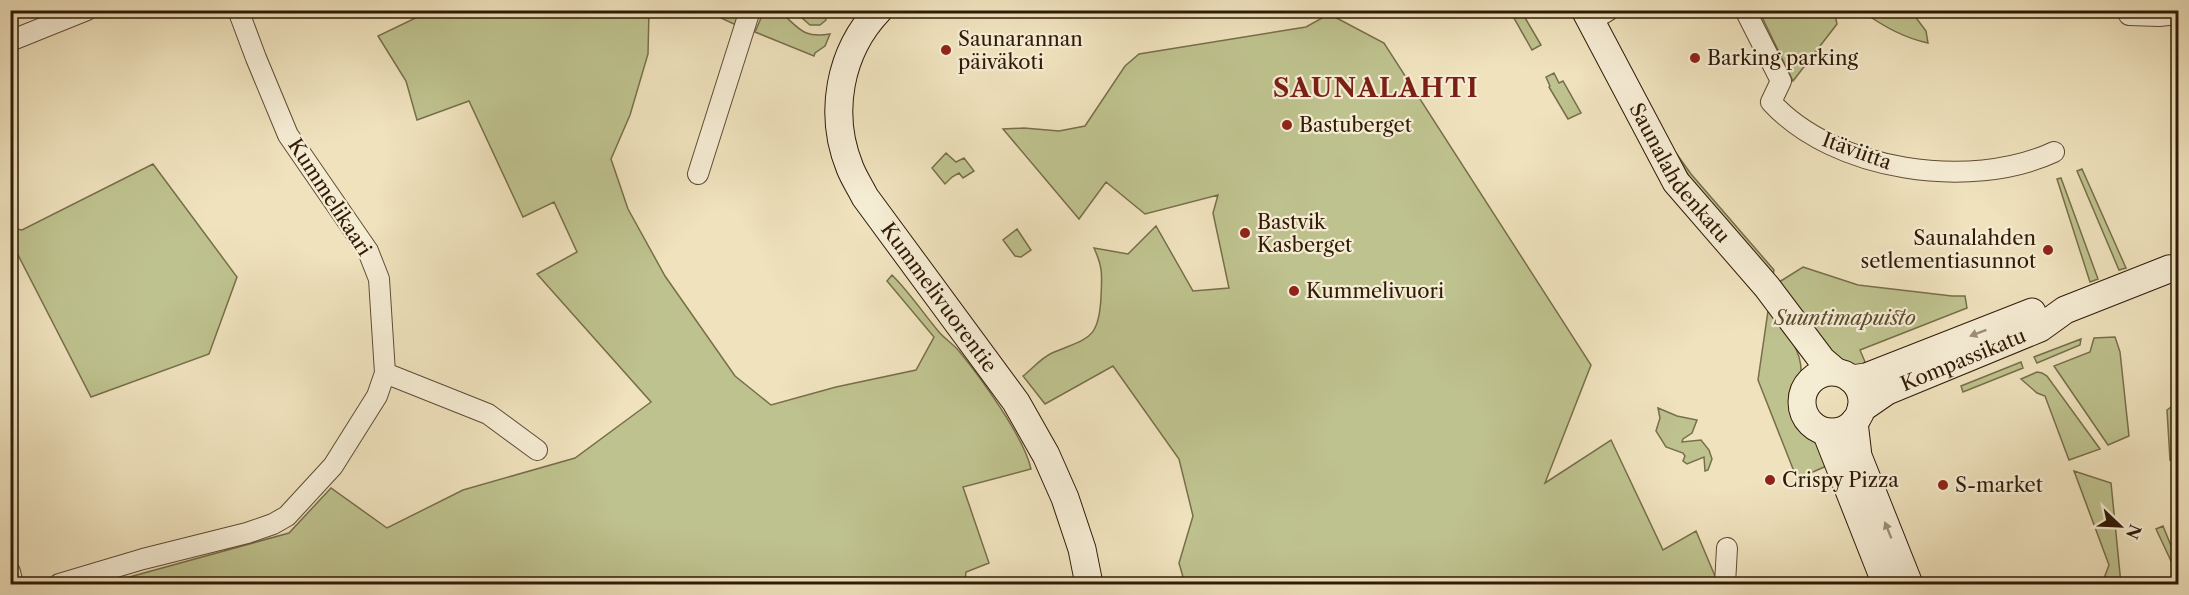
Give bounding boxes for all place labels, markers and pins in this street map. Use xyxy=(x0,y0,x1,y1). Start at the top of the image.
place label: Saunarannan päiväkoti xyxy=(958,27,1083,74)
marker: Saunarannan päiväkoti xyxy=(939,43,953,57)
place label: Barking parking xyxy=(1707,46,1858,70)
marker: Barking parking xyxy=(1688,51,1702,65)
place label: Bastuberget xyxy=(1299,113,1412,137)
marker: Bastuberget xyxy=(1280,118,1294,132)
place label: Bastvik Kasberget xyxy=(1257,210,1352,257)
marker: Bastvik Kasberget xyxy=(1238,226,1252,240)
place label: Saunalahden setlementiasunnot xyxy=(1860,226,2036,273)
marker: Saunalahden setlementiasunnot xyxy=(2041,243,2055,257)
place label: Kummelivuori xyxy=(1306,279,1444,303)
marker: Kummelivuori xyxy=(1287,284,1301,298)
place label: Crispy Pizza xyxy=(1782,468,1899,492)
marker: Crispy Pizza xyxy=(1763,473,1777,487)
place label: S-market xyxy=(1955,473,2043,497)
marker: S-market xyxy=(1936,478,1950,492)

